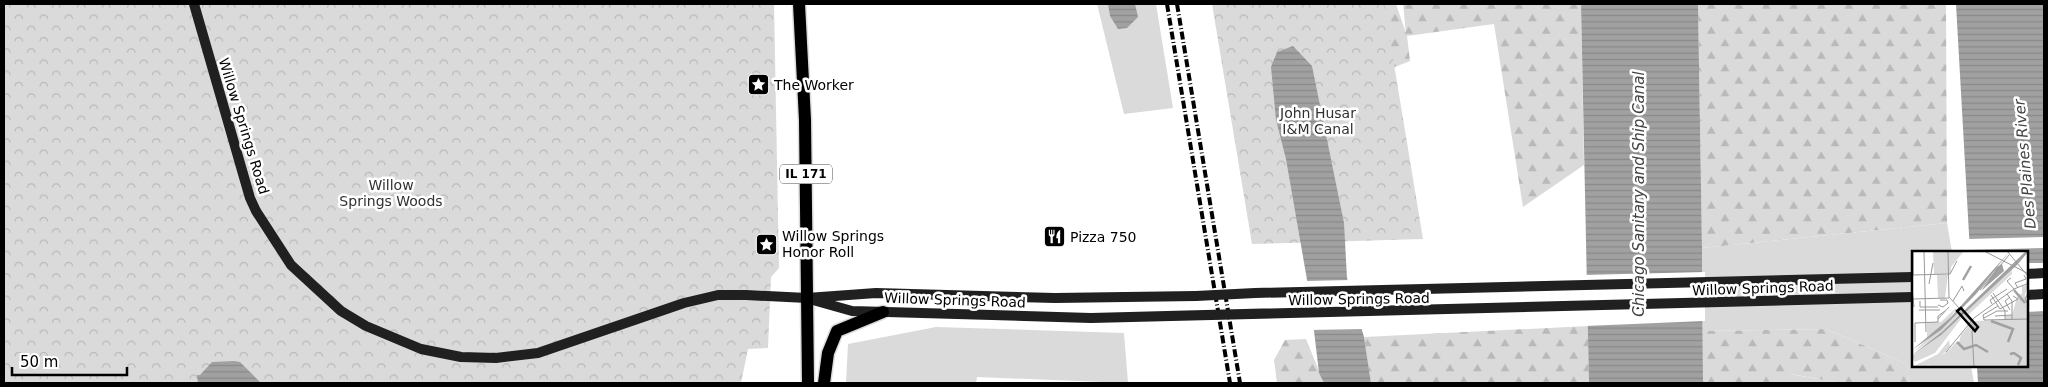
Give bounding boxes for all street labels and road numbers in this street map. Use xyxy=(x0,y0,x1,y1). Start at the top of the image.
street label: Willow Springs Road xyxy=(216,56,272,196)
road number: IL 171 xyxy=(780,164,832,183)
street label: Willow Springs Road xyxy=(1692,278,1834,298)
street label: Willow Springs Road xyxy=(884,290,1026,310)
street label: Willow Springs Road xyxy=(1288,290,1430,308)

